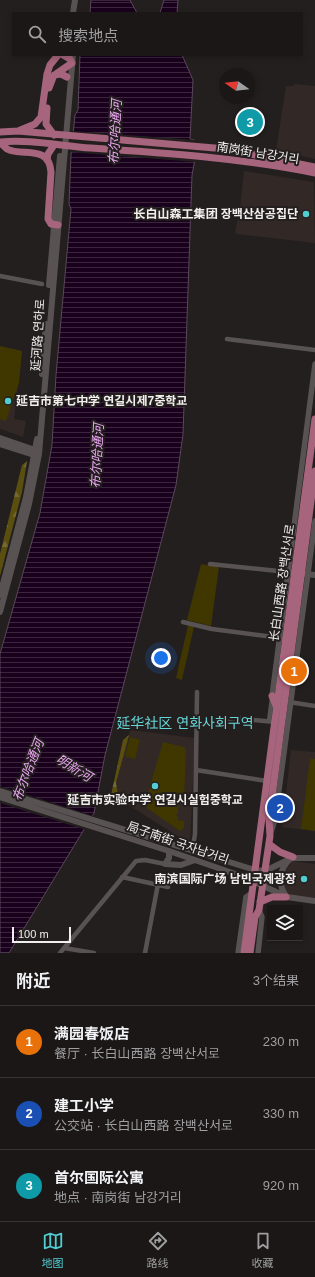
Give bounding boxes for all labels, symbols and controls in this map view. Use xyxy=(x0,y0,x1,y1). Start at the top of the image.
search box xyxy=(12,12,303,56)
icon: search xyxy=(26,23,48,45)
text: 搜索地点 xyxy=(58,27,118,44)
north arrow xyxy=(219,68,255,104)
water label: 布尔哈通河 xyxy=(106,96,124,165)
pin: 3 xyxy=(237,107,263,137)
street label: 南岗街 남강거리 xyxy=(216,140,300,166)
place label: 长白山森工集团 장백산삼공집단 xyxy=(133,207,298,221)
marker: 长白山森工集团 장백산삼공집단 xyxy=(301,209,311,219)
street label: 延河路 연하로 xyxy=(28,298,48,372)
place label: 延吉市第七中学 연길시제7중학교 xyxy=(16,394,187,408)
marker: 延吉市第七中学 연길시제7중학교 xyxy=(3,396,13,406)
water label: 布尔哈通河 xyxy=(88,420,106,489)
street label: 长白山西路 장백산서로 xyxy=(267,523,297,643)
your location xyxy=(151,648,171,668)
pin: 1 xyxy=(281,656,307,686)
district label: 延华社区 연화사회구역 xyxy=(116,715,254,731)
water label: 布尔哈通河 xyxy=(9,734,48,803)
water label: 明新河 xyxy=(53,752,97,786)
marker: 延吉市实验中学 연길시실험중학교 xyxy=(150,781,160,791)
place label: 延吉市实验中学 연길시실험중학교 xyxy=(67,793,243,807)
pin: 2 xyxy=(267,793,293,823)
street label: 局子南街 국자남거리 xyxy=(125,819,231,867)
place label: 南滨国际广场 남빈국제광장 xyxy=(154,872,296,886)
marker: 南滨国际广场 남빈국제광장 xyxy=(299,874,309,884)
map controls xyxy=(267,905,303,941)
button: layers xyxy=(267,905,303,941)
scale bar xyxy=(12,925,71,944)
text: 100 m xyxy=(18,928,49,940)
text: 附近 xyxy=(16,972,50,991)
text: 3个结果 xyxy=(253,973,299,988)
text: 满园春饭店 xyxy=(54,1025,129,1042)
text: 1 xyxy=(25,1034,33,1049)
text: 230 m xyxy=(263,1034,299,1049)
text: 餐厅 · 长白山西路 장백산서로 xyxy=(54,1046,220,1061)
text: 建工小学 xyxy=(54,1097,114,1114)
text: 2 xyxy=(25,1106,33,1121)
text: 330 m xyxy=(263,1106,299,1121)
text: 公交站 · 长白山西路 장백산서로 xyxy=(54,1118,233,1133)
text: 首尔国际公寓 xyxy=(54,1169,144,1186)
text: 3 xyxy=(25,1178,33,1193)
text: 920 m xyxy=(263,1178,299,1193)
text: 地点 · 南岗街 남강거리 xyxy=(54,1190,182,1205)
tab: 地图 xyxy=(42,1230,64,1270)
tab: 路线 xyxy=(147,1230,169,1270)
tab: 收藏 xyxy=(252,1230,274,1270)

